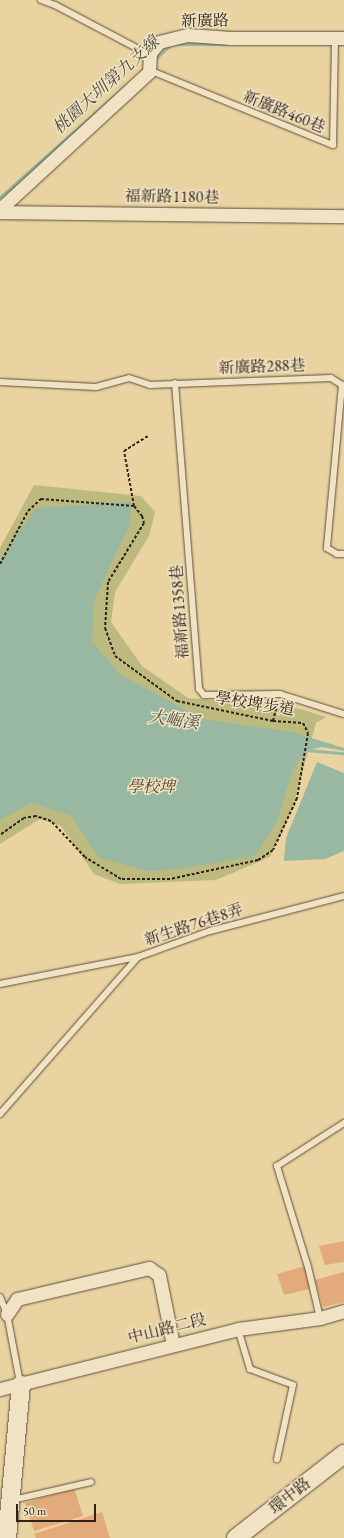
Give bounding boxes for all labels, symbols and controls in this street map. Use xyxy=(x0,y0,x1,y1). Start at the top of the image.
street label: 新廣路 xyxy=(181,11,229,31)
water label: 桃園大圳第九支線 xyxy=(49,32,163,138)
street label: 新廣路460巷 xyxy=(240,87,328,137)
street label: 福新路1180巷 xyxy=(124,187,220,207)
street label: 新廣路288巷 xyxy=(218,356,306,378)
street label: 福新路1358巷 xyxy=(167,564,193,660)
street label: 學校埤步道 xyxy=(214,688,296,720)
water label: 大崛溪 xyxy=(147,706,201,734)
park label: 學校埤 xyxy=(127,777,175,797)
street label: 新生路76巷8弄 xyxy=(142,900,246,950)
street label: 中山路二段 xyxy=(126,1310,208,1348)
street label: 環中路 xyxy=(265,1474,315,1518)
scale bar xyxy=(18,1496,98,1522)
text: 50 m xyxy=(23,1503,46,1519)

